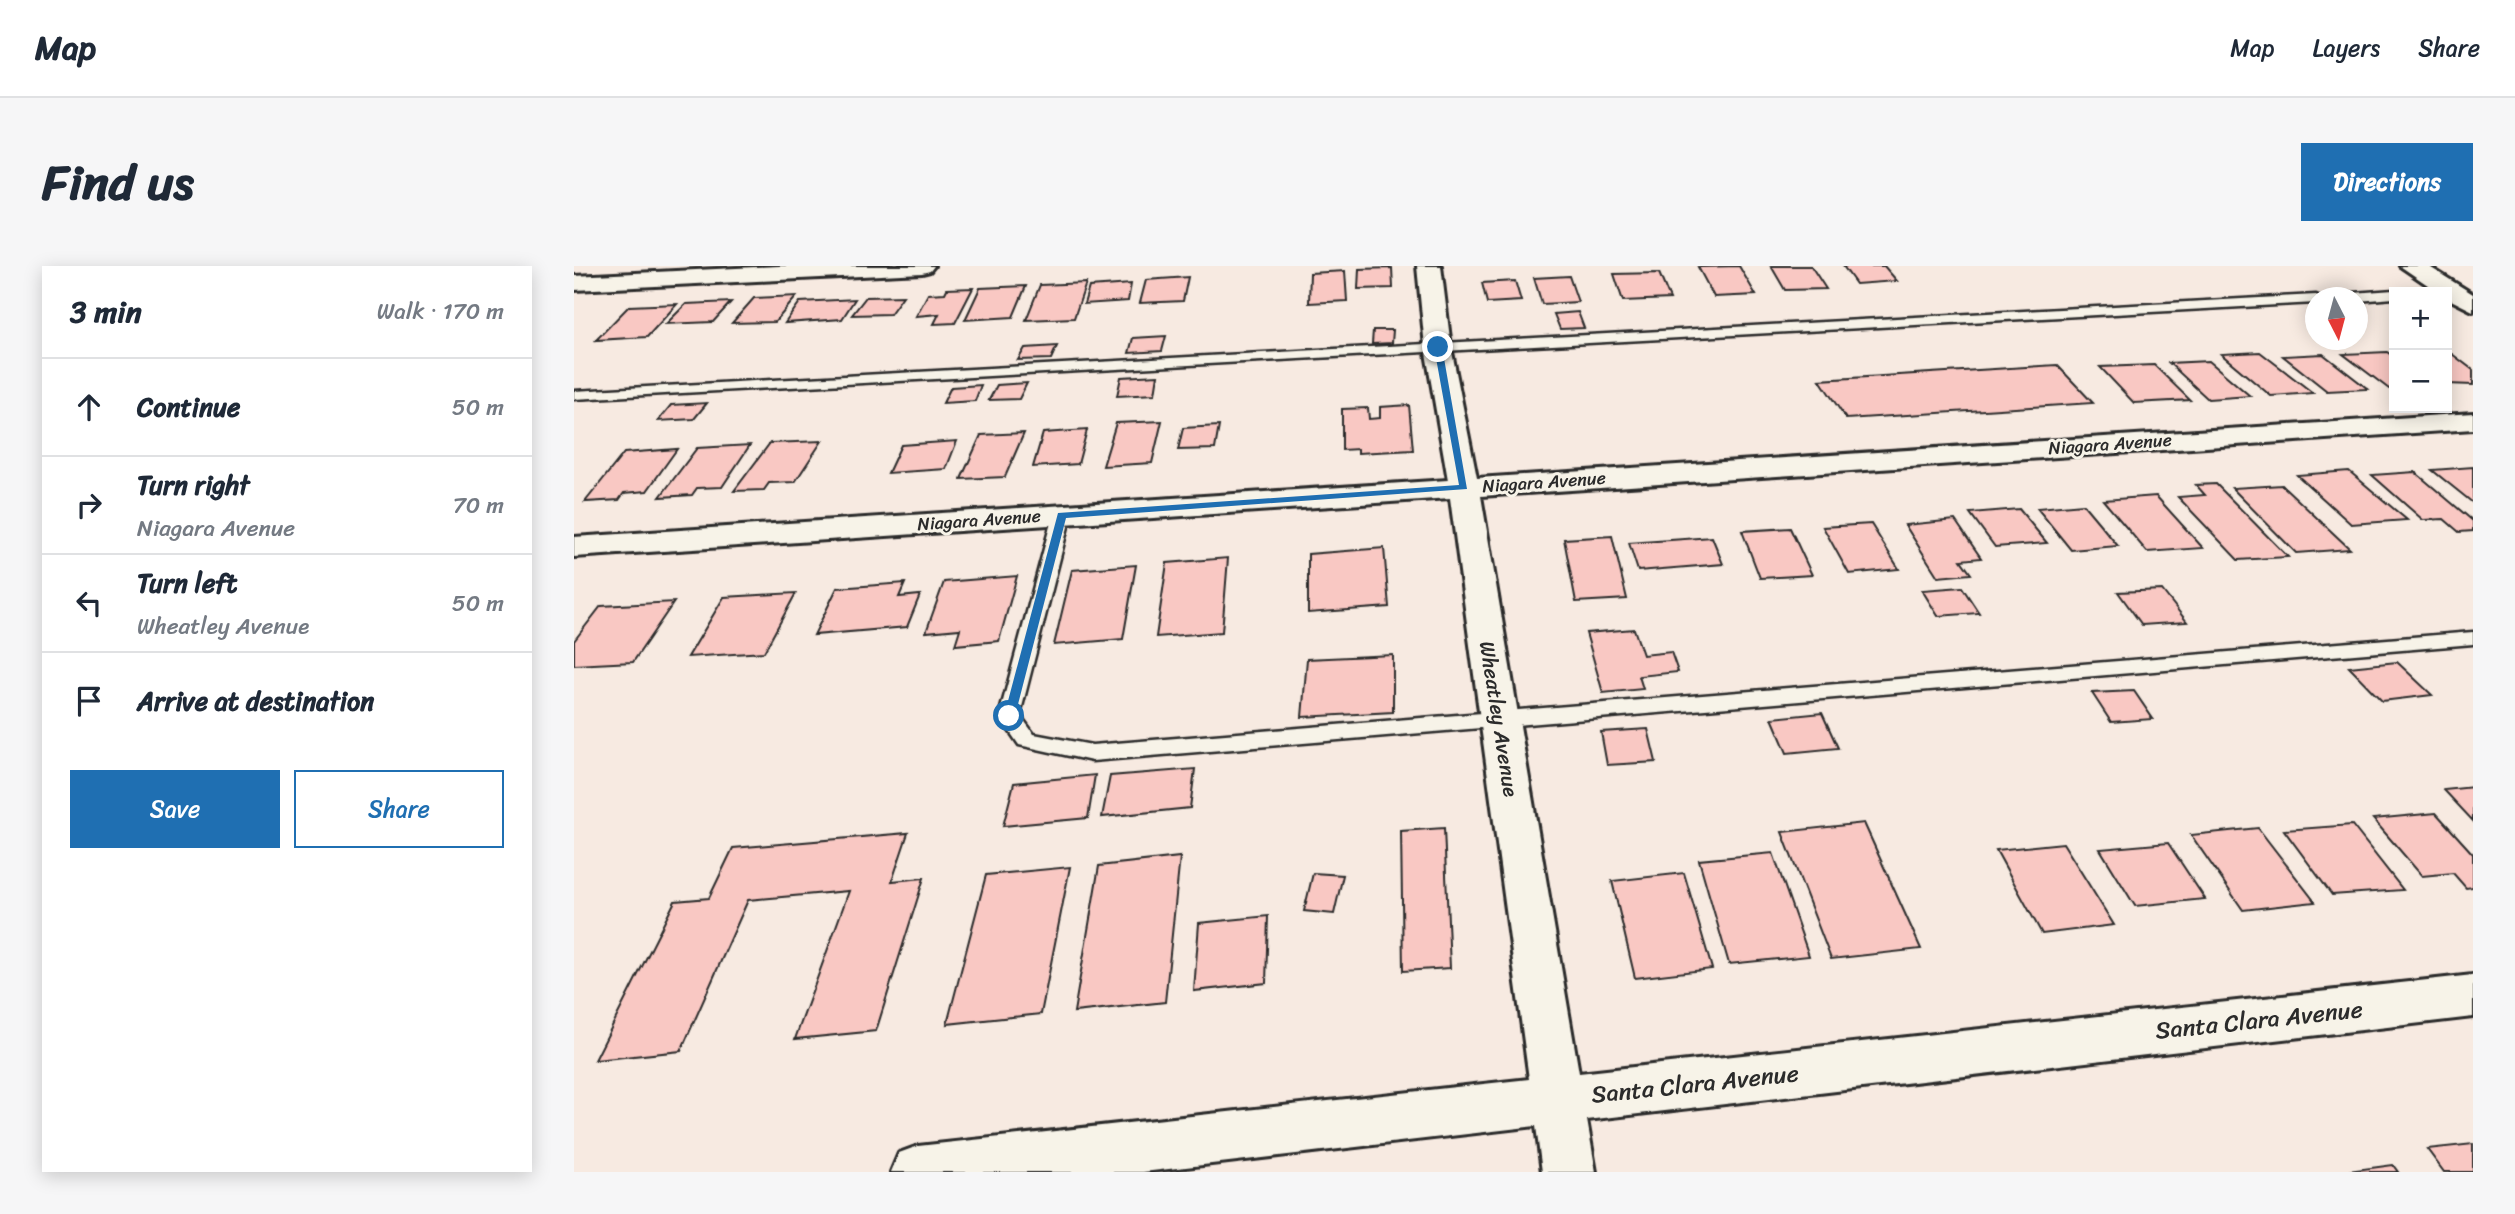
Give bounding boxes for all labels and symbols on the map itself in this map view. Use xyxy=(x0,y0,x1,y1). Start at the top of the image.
north arrow xyxy=(2305,287,2368,350)
route end xyxy=(1422,331,1453,362)
street label: Niagara Avenue xyxy=(2047,424,2173,464)
street label: Niagara Avenue xyxy=(1481,462,1607,502)
street label: Niagara Avenue xyxy=(916,500,1042,540)
street label: Wheatley Avenue xyxy=(1468,638,1530,800)
route start xyxy=(993,700,1024,731)
street label: Santa Clara Avenue xyxy=(2153,988,2365,1052)
street label: Santa Clara Avenue xyxy=(1589,1052,1801,1116)

